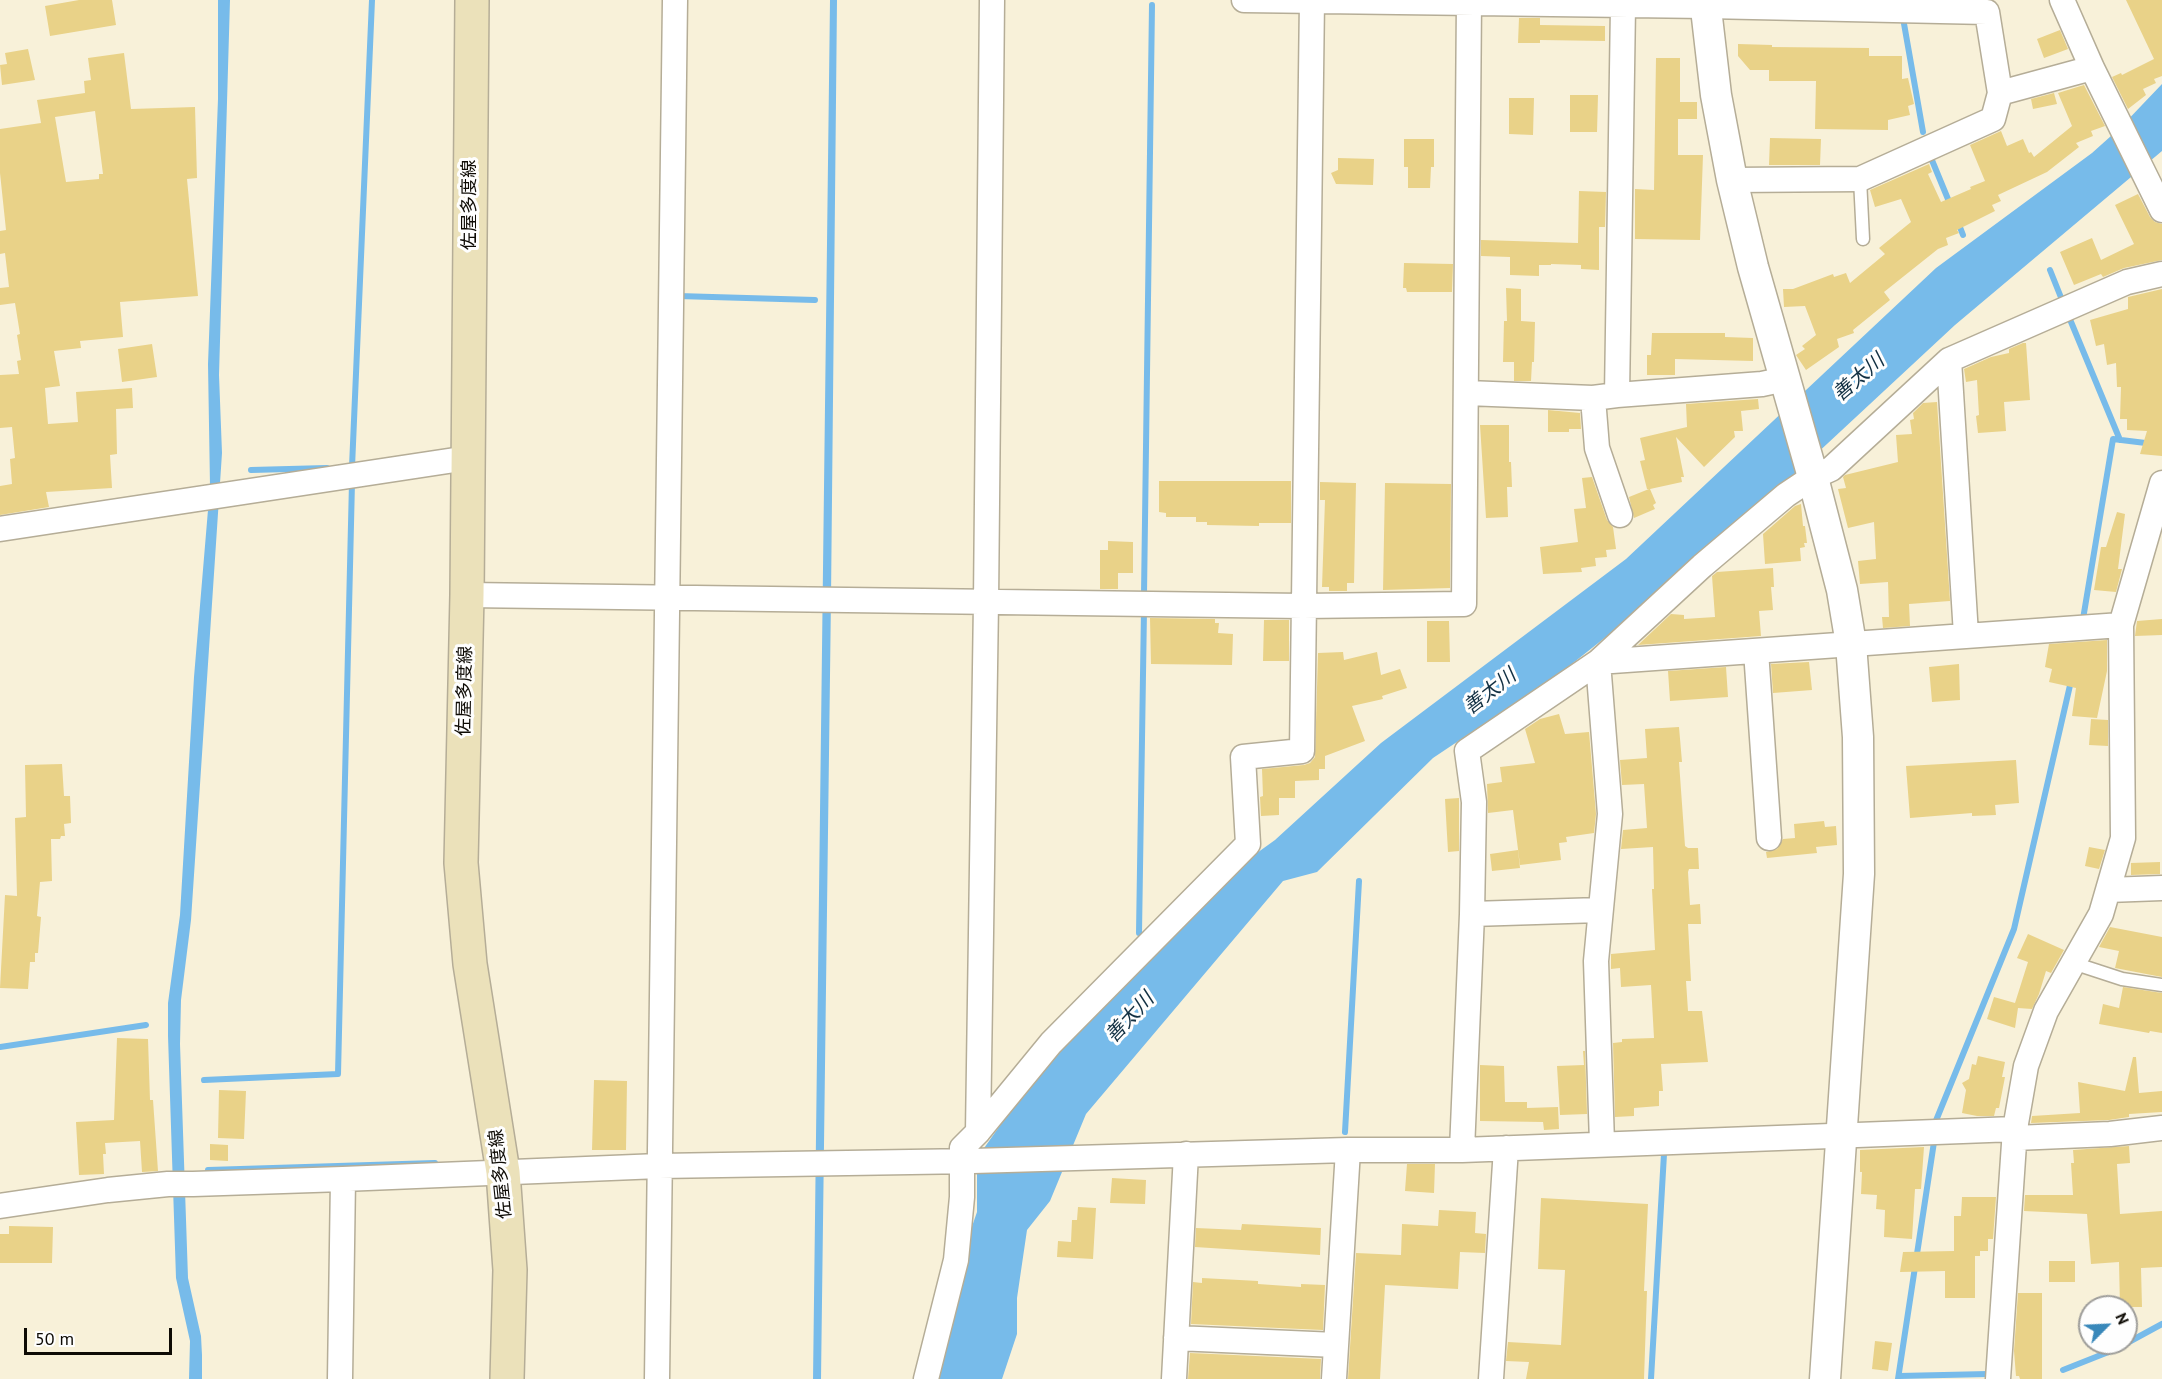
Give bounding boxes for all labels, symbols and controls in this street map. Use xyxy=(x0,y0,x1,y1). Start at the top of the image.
street label: 佐屋多度線 xyxy=(459,160,481,250)
water label: 善太川 xyxy=(1828,349,1890,407)
street label: 佐屋多度線 xyxy=(453,646,477,736)
water label: 善太川 xyxy=(1459,664,1521,720)
water label: 善太川 xyxy=(1101,988,1159,1048)
street label: 佐屋多度線 xyxy=(486,1128,516,1220)
north arrow xyxy=(2078,1295,2138,1355)
text: N xyxy=(2111,1310,2134,1327)
scale bar xyxy=(27,1316,176,1354)
text: 50 m xyxy=(35,1327,74,1350)

